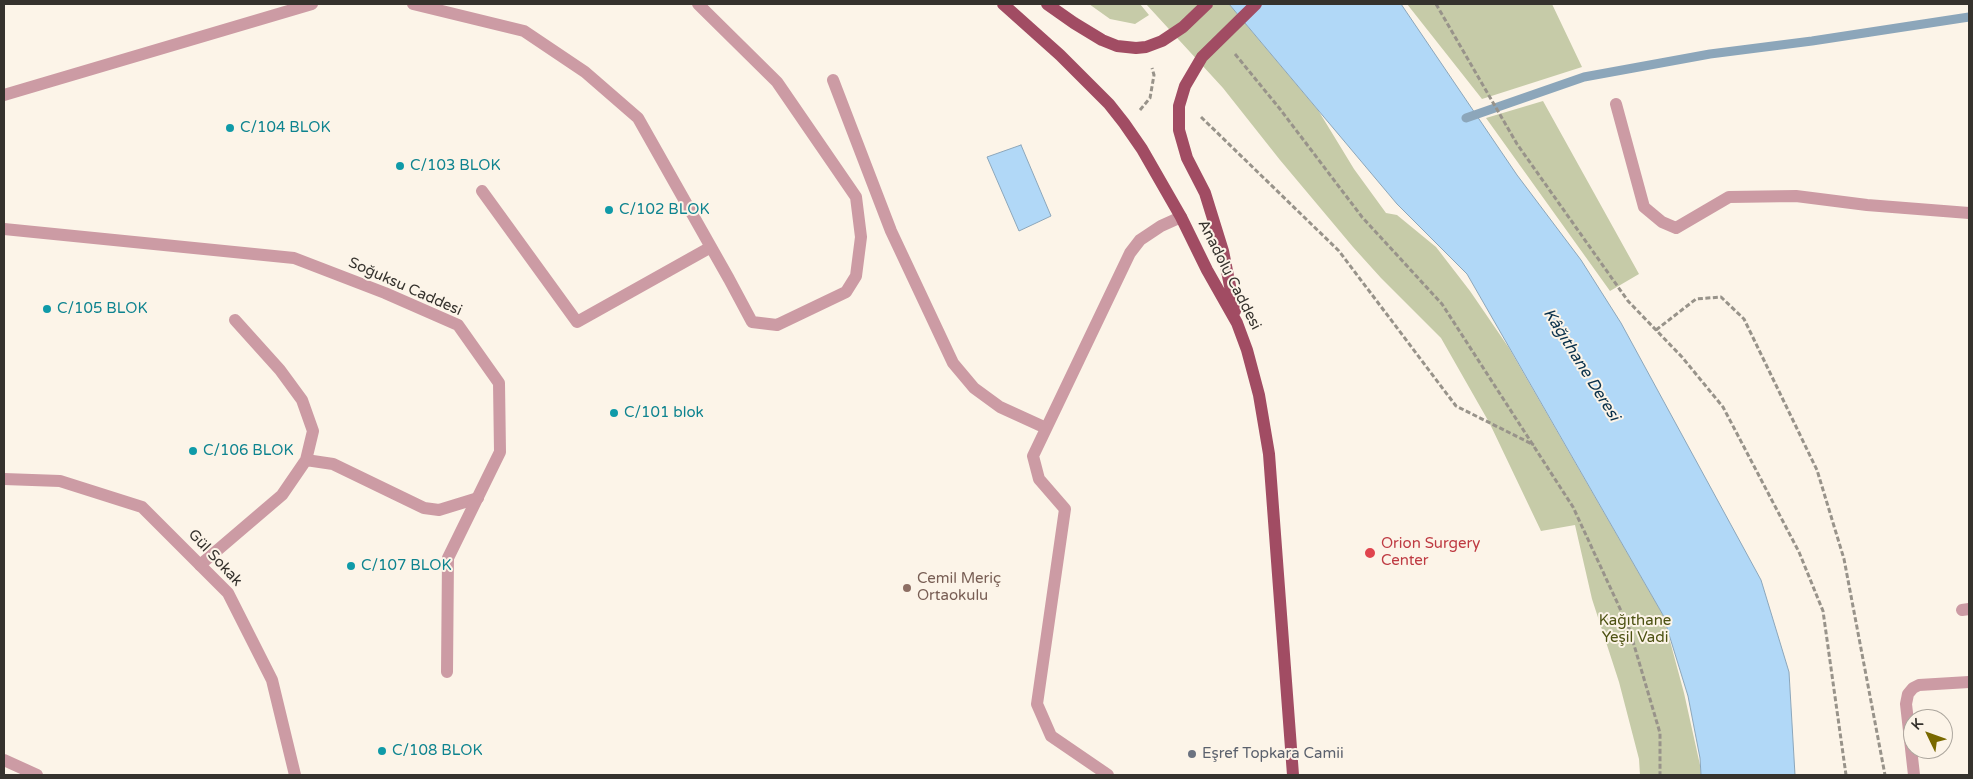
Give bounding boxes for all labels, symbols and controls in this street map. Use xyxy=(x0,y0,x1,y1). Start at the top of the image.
place label: C/104 BLOK xyxy=(240,119,330,137)
marker: C/104 BLOK xyxy=(224,122,236,134)
place label: C/103 BLOK xyxy=(410,157,500,175)
marker: C/103 BLOK xyxy=(394,160,406,172)
place label: C/102 BLOK xyxy=(619,201,709,219)
marker: C/102 BLOK xyxy=(603,204,615,216)
street label: Anadolu Caddesi xyxy=(1193,217,1265,333)
street label: Soğuksu Caddesi xyxy=(345,254,465,320)
place label: C/105 BLOK xyxy=(57,300,147,318)
marker: C/105 BLOK xyxy=(41,303,53,315)
water label: Kâğıthane Deresi xyxy=(1539,305,1623,425)
place label: C/101 blok xyxy=(624,404,704,422)
marker: C/101 blok xyxy=(608,407,620,419)
place label: C/106 BLOK xyxy=(203,442,293,460)
marker: C/106 BLOK xyxy=(187,445,199,457)
street label: Gül Sokak xyxy=(184,526,246,590)
place label: Orion Surgery Center xyxy=(1381,535,1480,570)
marker: Orion Surgery Center xyxy=(1363,546,1377,560)
place label: C/107 BLOK xyxy=(361,557,451,575)
marker: C/107 BLOK xyxy=(345,560,357,572)
place label: Cemil Meriç Ortaokulu xyxy=(917,570,1001,605)
marker: Cemil Meriç Ortaokulu xyxy=(901,582,913,594)
park label: Kağıthane Yeşil Vadi xyxy=(1599,612,1671,647)
north arrow xyxy=(1903,709,1953,759)
text: K xyxy=(1908,715,1927,733)
place label: C/108 BLOK xyxy=(392,742,482,760)
marker: C/108 BLOK xyxy=(376,745,388,757)
place label: Eşref Topkara Camii xyxy=(1202,745,1344,763)
marker: Eşref Topkara Camii xyxy=(1186,748,1198,760)

